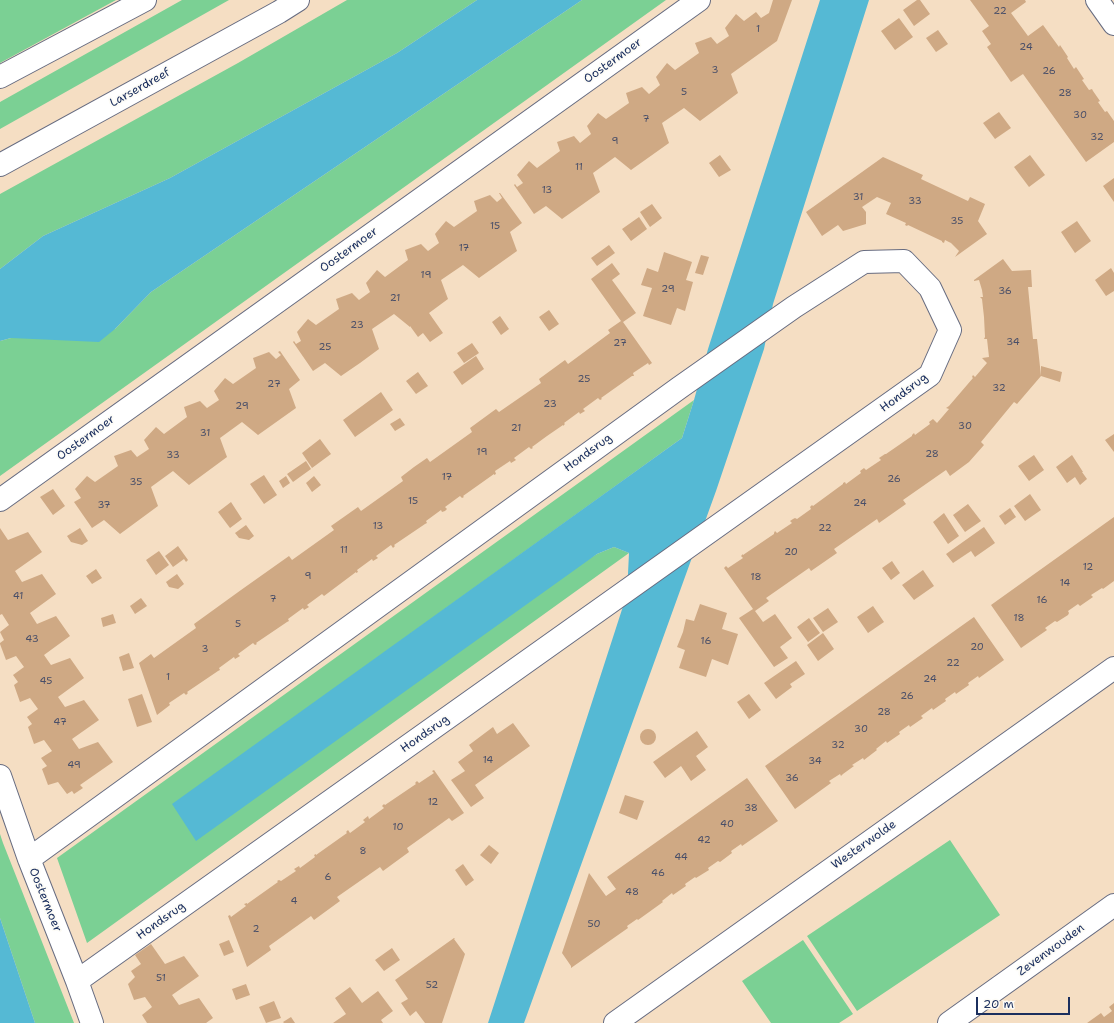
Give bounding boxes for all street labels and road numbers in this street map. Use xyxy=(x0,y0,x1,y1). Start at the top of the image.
street label: Oostermoer xyxy=(581,35,645,87)
street label: Larserdreef xyxy=(107,66,173,110)
street label: Oostermoer xyxy=(317,224,381,276)
street label: Hondsrug xyxy=(877,370,931,416)
street label: Oostermoer xyxy=(54,412,118,464)
street label: Hondsrug xyxy=(561,431,615,475)
street label: Hondsrug xyxy=(398,712,452,756)
street label: Westerwolde xyxy=(829,817,899,873)
street label: Oostermoer xyxy=(26,866,64,934)
street label: Hondsrug xyxy=(134,899,188,943)
street label: Zevenwouden xyxy=(1015,921,1087,979)

